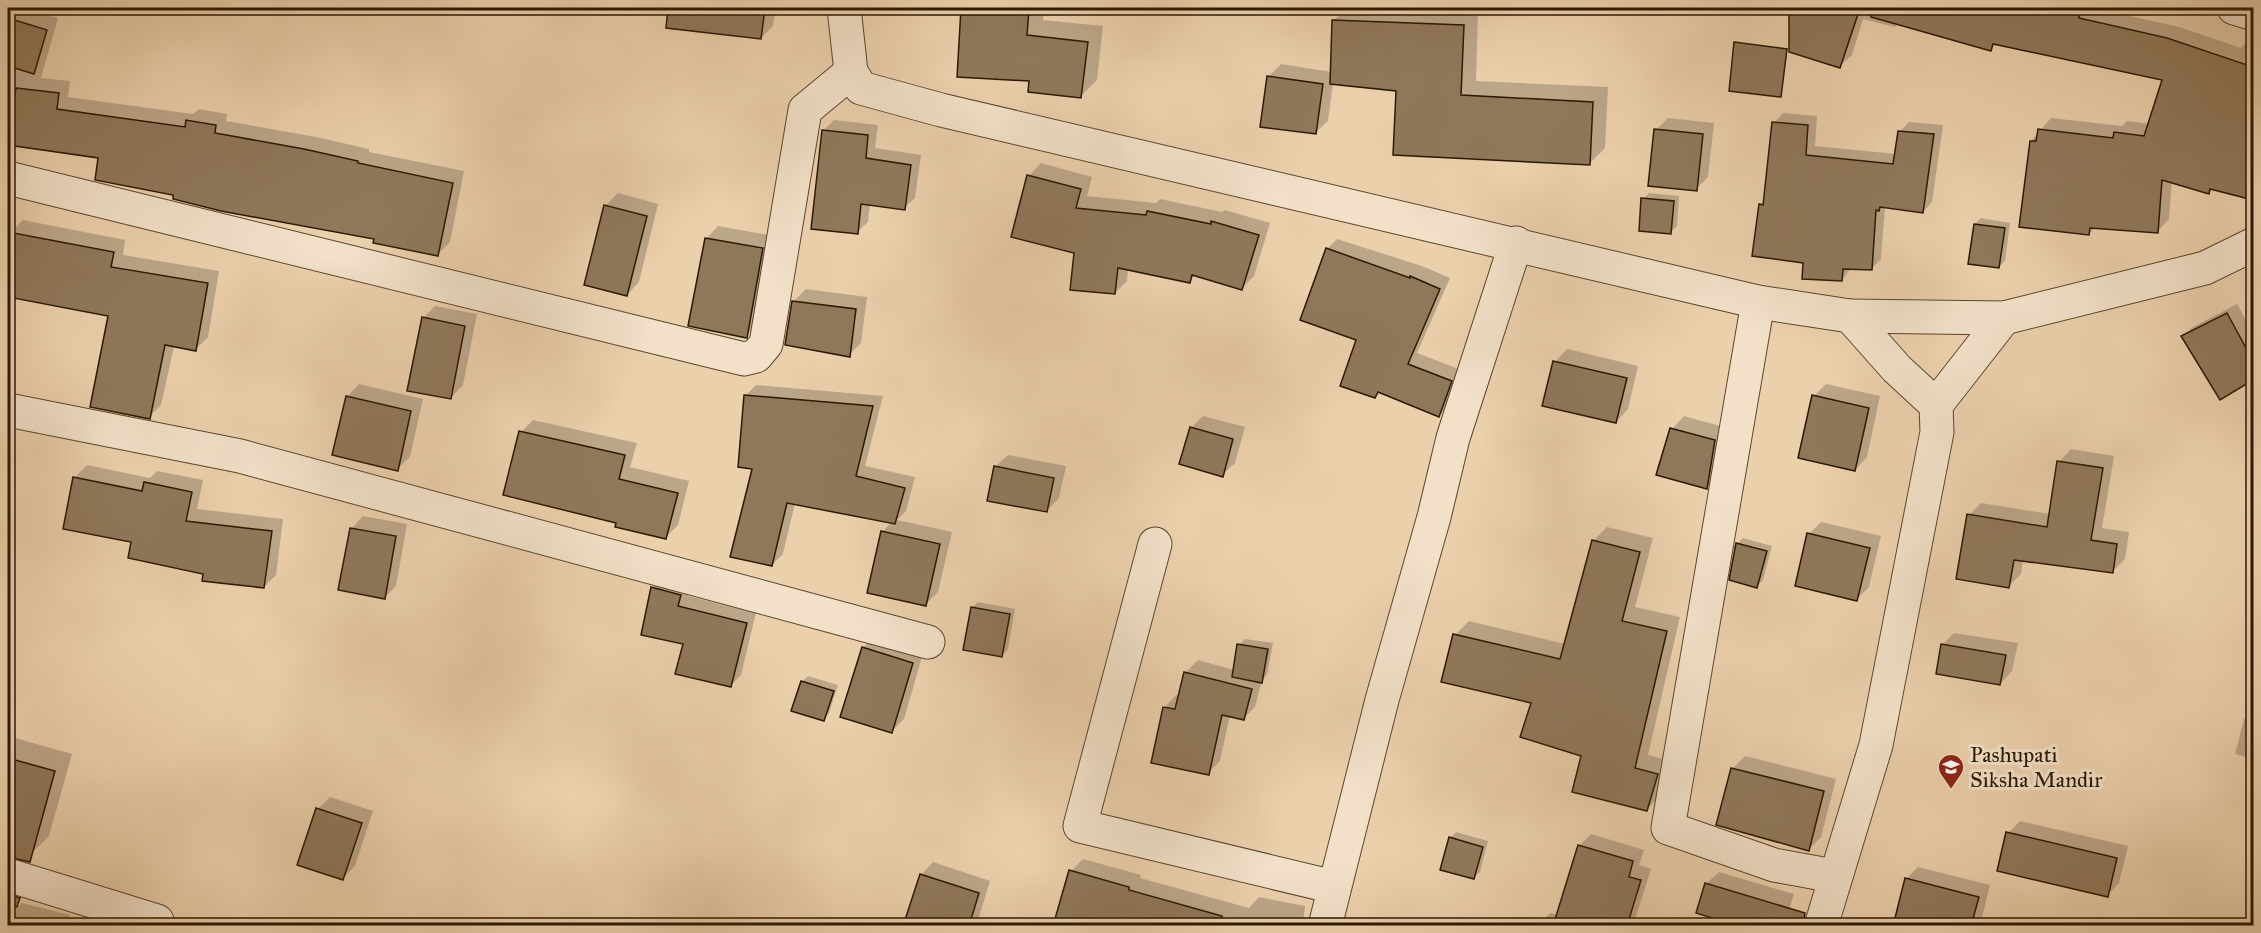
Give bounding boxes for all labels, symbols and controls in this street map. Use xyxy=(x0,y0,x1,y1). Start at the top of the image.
place label: Pashupati Siksha Mandir xyxy=(1970,741,2103,793)
school or university icon: Pashupati Siksha Mandir xyxy=(1936,752,1966,790)

